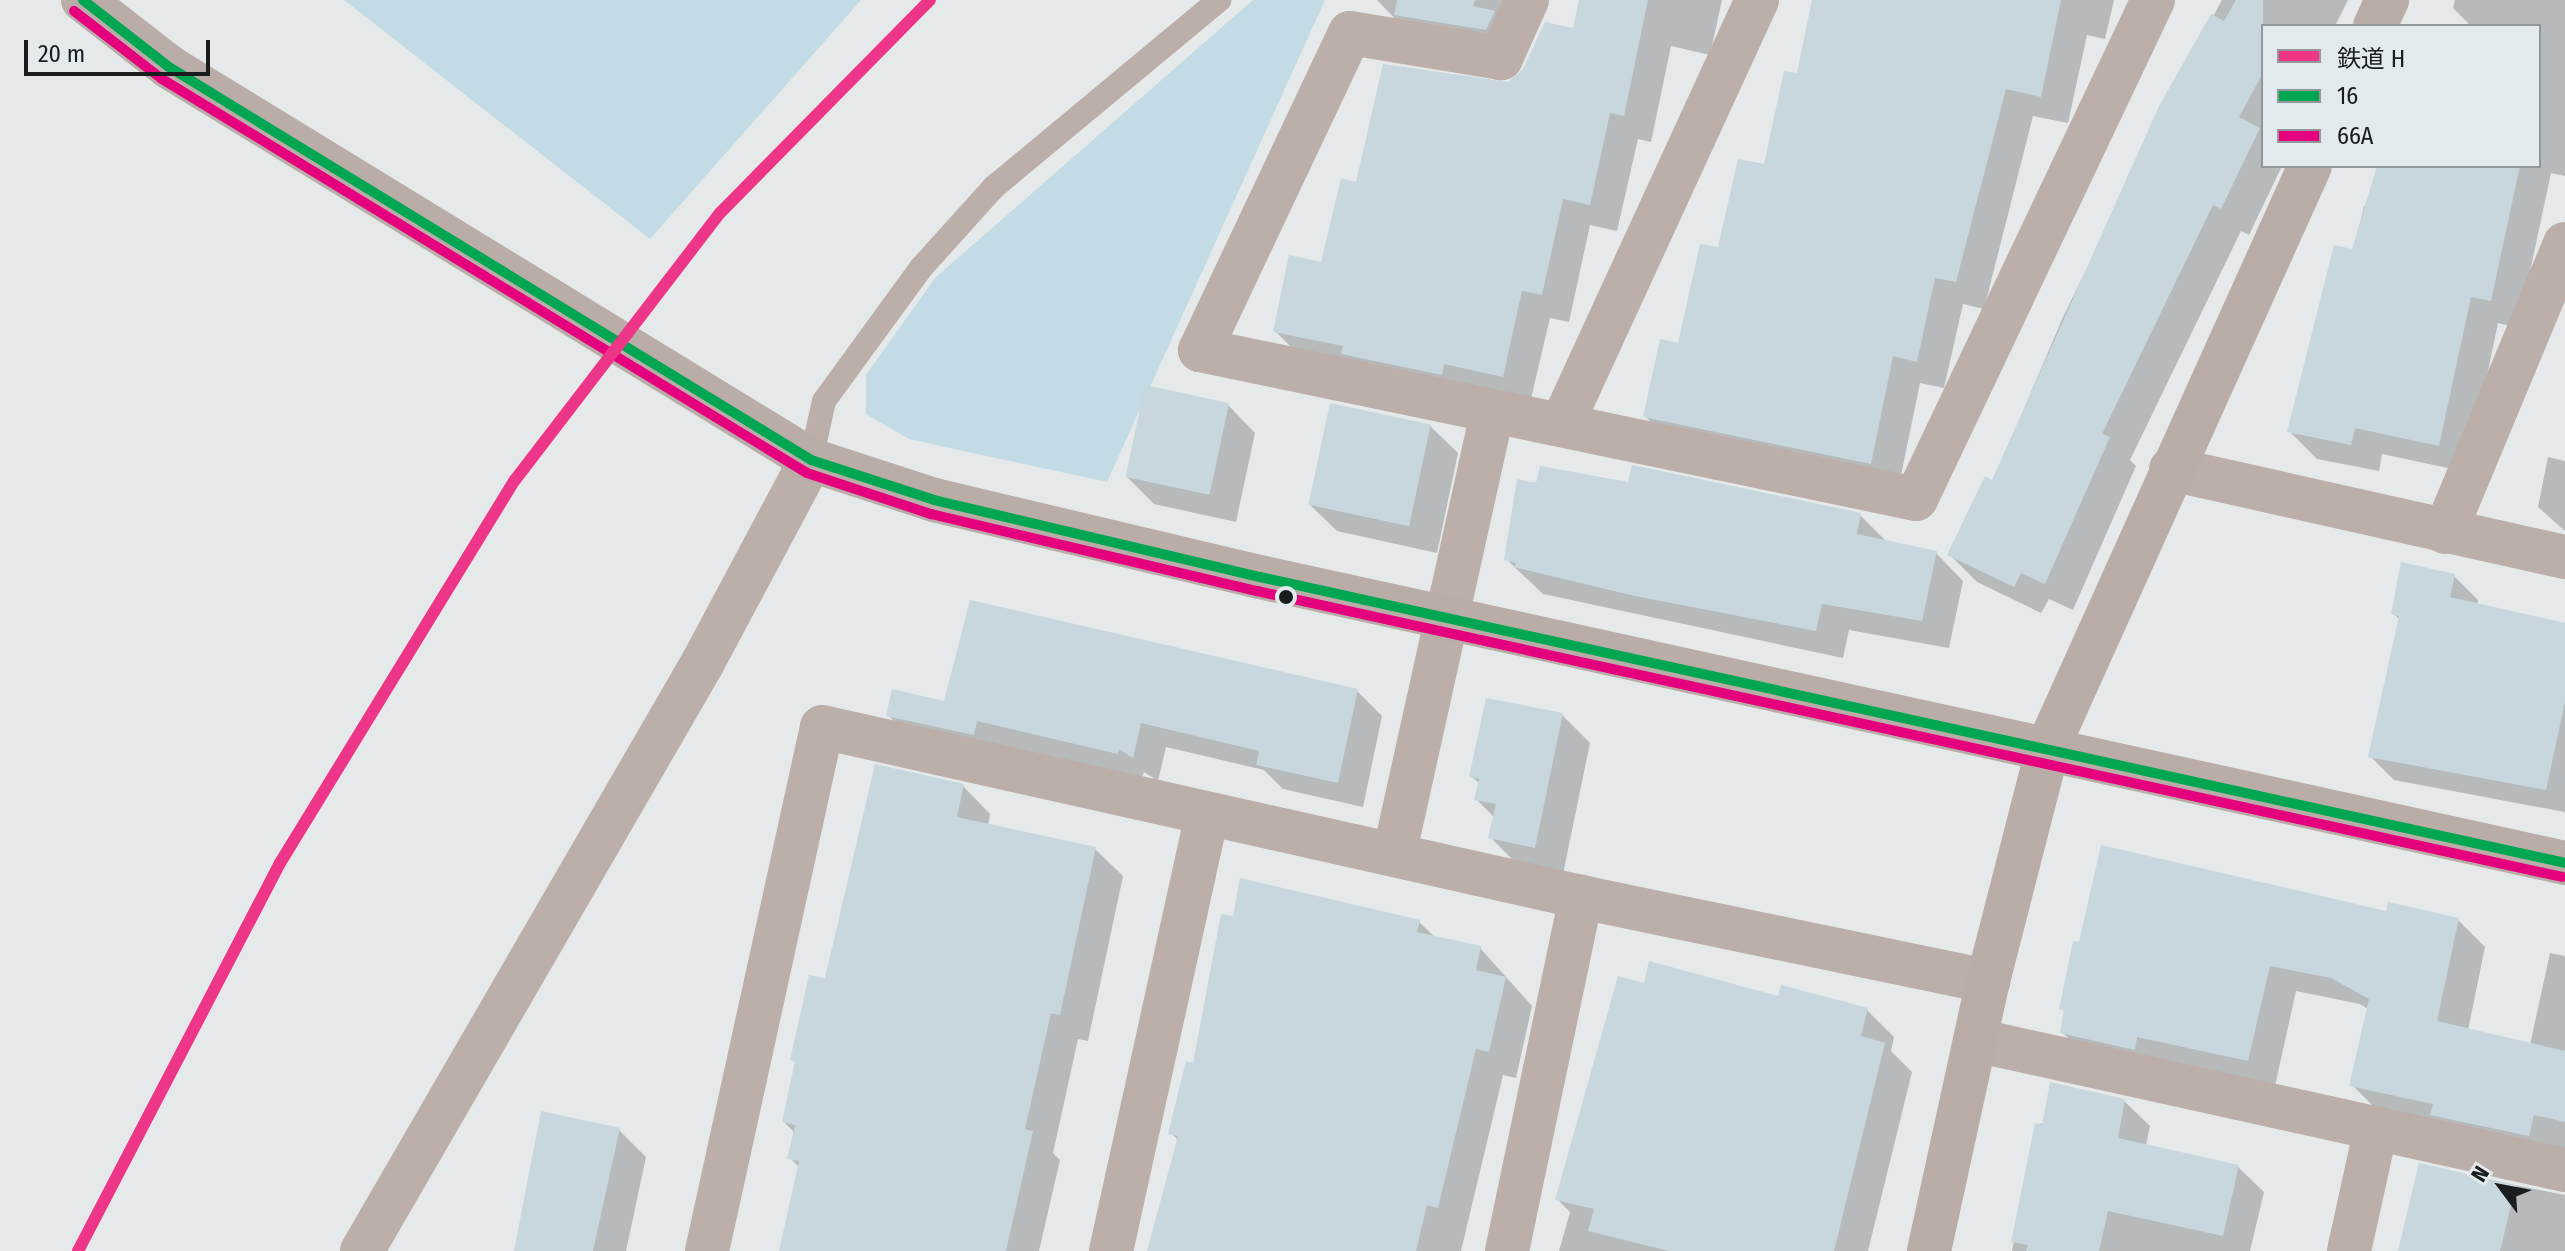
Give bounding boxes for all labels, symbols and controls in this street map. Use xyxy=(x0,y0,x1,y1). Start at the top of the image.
scale bar xyxy=(28,24,214,74)
legend xyxy=(2261,24,2541,168)
text: 20 m xyxy=(38,40,85,68)
text: 鉄道 H xyxy=(2337,45,2405,73)
text: 16 xyxy=(2337,82,2358,110)
text: 66A xyxy=(2337,122,2373,150)
unlabelled marker xyxy=(1278,589,1294,605)
north arrow xyxy=(2461,1147,2541,1227)
text: N xyxy=(2465,1161,2495,1187)

